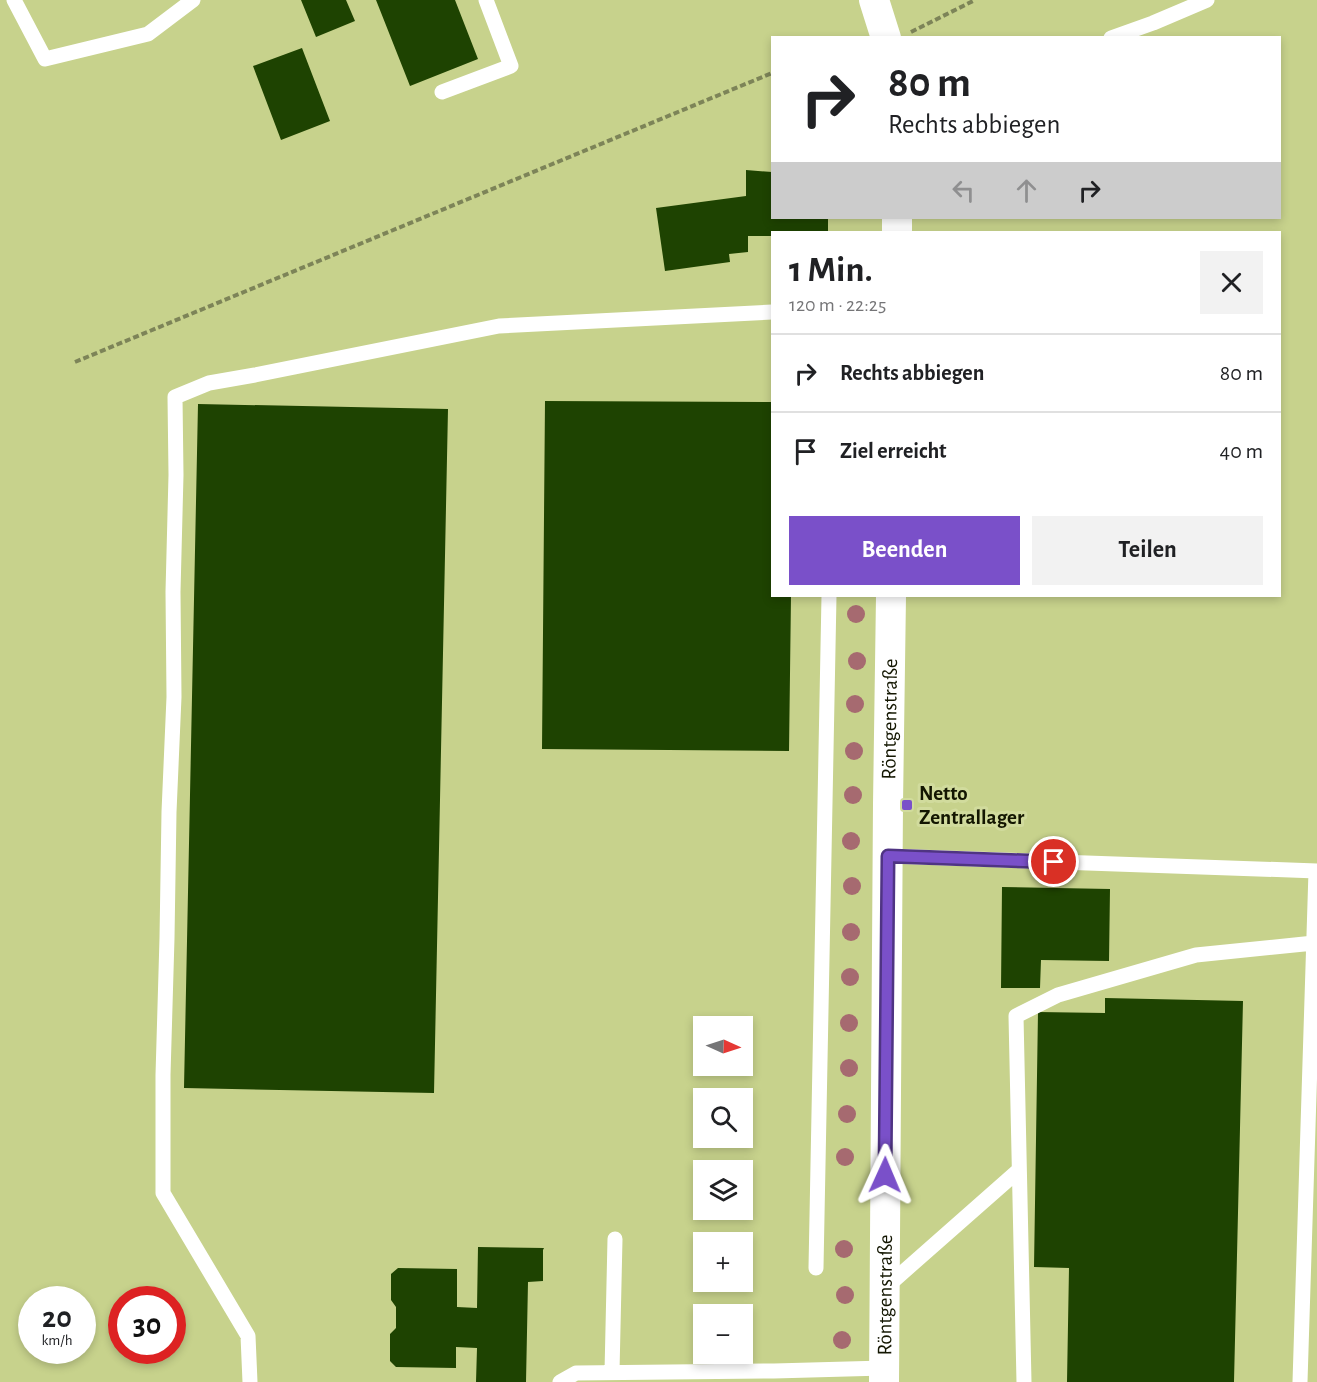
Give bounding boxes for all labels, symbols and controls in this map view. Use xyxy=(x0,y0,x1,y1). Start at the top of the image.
icon: right xyxy=(789,60,867,138)
text: 80 m xyxy=(888,62,971,104)
text: Rechts abbiegen xyxy=(888,111,1060,138)
icon: left xyxy=(947,174,980,207)
icon: ahead xyxy=(1010,174,1043,207)
icon: right xyxy=(1073,174,1106,207)
button: close xyxy=(1200,251,1263,314)
text: 1 Min. xyxy=(789,252,873,288)
text: 120 m · 22:25 xyxy=(789,295,886,315)
icon: right xyxy=(789,357,822,390)
text: Rechts abbiegen xyxy=(840,362,984,384)
text: 80 m xyxy=(1220,362,1263,384)
icon: arrive xyxy=(789,435,822,468)
text: Ziel erreicht xyxy=(840,440,947,462)
text: 40 m xyxy=(1220,440,1263,462)
button: Beenden xyxy=(789,516,1020,585)
button: Teilen xyxy=(1032,516,1263,585)
street label: Röntgenstraße xyxy=(878,658,901,780)
place label: Netto Zentrallager xyxy=(919,783,1025,828)
marker: Netto Zentrallager xyxy=(900,798,914,812)
pin xyxy=(1028,836,1079,887)
icon: arrive xyxy=(1037,845,1070,878)
north arrow xyxy=(693,1016,753,1076)
map controls xyxy=(693,1016,753,1364)
button: search xyxy=(693,1088,753,1148)
position arrow xyxy=(853,1143,917,1207)
button: layers xyxy=(693,1160,753,1220)
button: + xyxy=(693,1232,753,1292)
street label: Röntgenstraße xyxy=(874,1234,896,1356)
speed limit sign: 30 xyxy=(108,1286,186,1364)
text: 20 xyxy=(42,1303,72,1333)
button: − xyxy=(693,1304,753,1364)
text: km/h xyxy=(42,1333,72,1348)

